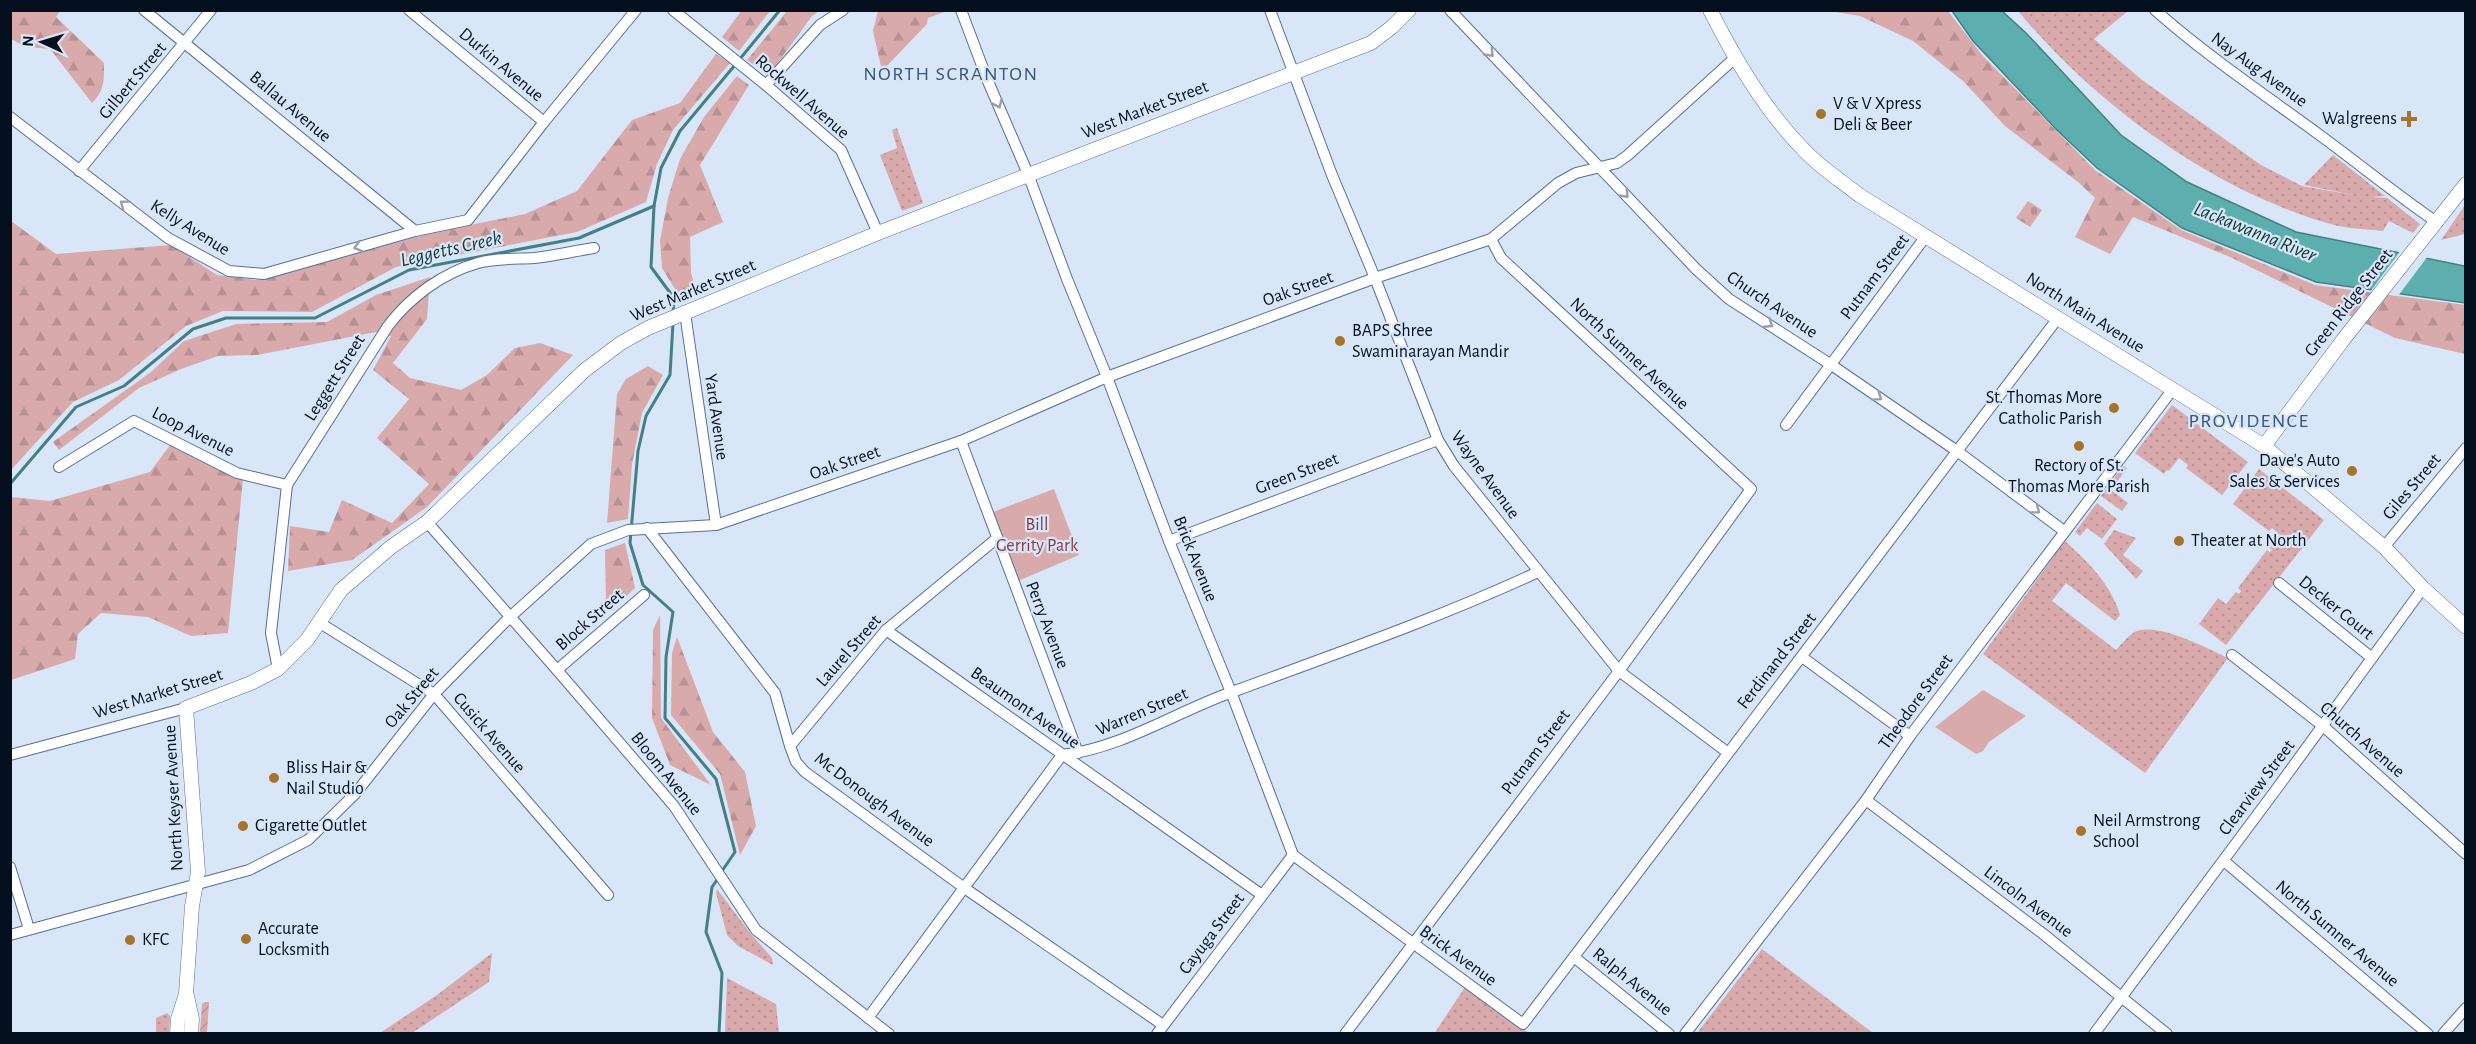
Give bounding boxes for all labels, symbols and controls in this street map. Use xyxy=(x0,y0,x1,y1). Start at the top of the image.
north arrow xyxy=(12,12,72,72)
street label: Durkin Avenue xyxy=(455,25,547,105)
street label: Nay Aug Avenue xyxy=(2208,29,2310,111)
text: N xyxy=(20,35,36,47)
street label: Gilbert Street xyxy=(96,39,170,123)
one-way arrow xyxy=(1483,46,1494,56)
street label: Rockwell Avenue xyxy=(752,52,852,142)
district label: NORTH SCRANTON xyxy=(863,64,1039,84)
street label: Ballau Avenue xyxy=(246,68,334,146)
street label: West Market Street xyxy=(1079,77,1211,142)
place label: V & V Xpress Deli & Beer xyxy=(1833,95,1922,134)
one-way arrow xyxy=(990,98,1002,109)
marker: V & V Xpress Deli & Beer xyxy=(1814,107,1828,121)
place label: Walgreens xyxy=(2322,110,2397,128)
marker: Walgreens xyxy=(2402,112,2416,126)
one-way arrow xyxy=(1617,187,1628,198)
street label: Kelly Avenue xyxy=(147,197,233,259)
water label: Lackawanna River xyxy=(2191,198,2320,266)
one-way arrow xyxy=(119,201,130,212)
water label: Leggetts Creek xyxy=(398,228,504,270)
street label: Putnam Street xyxy=(1837,231,1913,323)
one-way arrow xyxy=(353,240,364,252)
street label: Green Ridge Street xyxy=(2302,246,2397,360)
street label: West Market Street xyxy=(628,256,759,326)
street label: Oak Street xyxy=(1260,268,1336,310)
street label: Church Avenue xyxy=(1723,268,1821,342)
street label: North Main Avenue xyxy=(2023,269,2147,357)
street label: North Sumner Avenue xyxy=(1566,295,1692,413)
one-way arrow xyxy=(1762,317,1773,328)
place label: BAPS Shree Swaminarayan Mandir xyxy=(1352,322,1509,361)
street label: Leggett Street xyxy=(301,331,369,424)
marker: BAPS Shree Swaminarayan Mandir xyxy=(1333,334,1347,348)
street label: Yard Avenue xyxy=(701,373,731,461)
place label: St. Thomas More Catholic Parish xyxy=(1986,389,2102,428)
one-way arrow xyxy=(1871,390,1882,401)
marker: St. Thomas More Catholic Parish xyxy=(2107,401,2121,415)
street label: Loop Avenue xyxy=(149,404,237,460)
district label: PROVIDENCE xyxy=(2188,411,2310,431)
street label: Wayne Avenue xyxy=(1447,428,1523,522)
marker: Rectory of St. Thomas More Parish xyxy=(2072,439,2086,453)
street label: Oak Street xyxy=(807,442,883,483)
street label: Green Street xyxy=(1253,450,1341,498)
street label: Giles Street xyxy=(2379,450,2445,523)
place label: Dave's Auto Sales & Services xyxy=(2229,452,2340,491)
place label: Rectory of St. Thomas More Parish xyxy=(2008,457,2150,496)
marker: Dave's Auto Sales & Services xyxy=(2345,464,2359,478)
one-way arrow xyxy=(2030,503,2041,514)
street label: Brick Avenue xyxy=(1170,514,1220,604)
park label: Bill Gerrity Park xyxy=(996,516,1079,555)
place label: Theater at North xyxy=(2191,532,2307,550)
marker: Theater at North xyxy=(2172,534,2186,548)
street label: Decker Court xyxy=(2295,573,2377,644)
street label: Perry Avenue xyxy=(1022,579,1072,671)
street label: Block Street xyxy=(553,586,628,654)
street label: Ferdinand Street xyxy=(1734,609,1820,712)
street label: Laurel Street xyxy=(813,611,885,690)
street label: Theodore Street xyxy=(1876,651,1957,753)
street label: Oak Street xyxy=(382,664,443,732)
street label: Beaumont Avenue xyxy=(967,664,1083,752)
street label: West Market Street xyxy=(91,666,225,722)
street label: Warren Street xyxy=(1093,685,1191,739)
street label: Cusick Avenue xyxy=(449,689,529,777)
street label: Church Avenue xyxy=(2316,699,2408,781)
street label: Putnam Street xyxy=(1498,706,1574,798)
street label: North Keyser Avenue xyxy=(161,725,187,871)
street label: Bloom Avenue xyxy=(627,729,705,819)
street label: Clearview Street xyxy=(2216,737,2299,839)
street label: Mc Donough Avenue xyxy=(811,749,937,851)
place label: Bliss Hair & Nail Studio xyxy=(286,759,367,798)
marker: Bliss Hair & Nail Studio xyxy=(267,771,281,785)
place label: Neil Armstrong School xyxy=(2093,812,2201,851)
place label: Cigarette Outlet xyxy=(255,817,367,835)
marker: Cigarette Outlet xyxy=(236,819,250,833)
marker: Neil Armstrong School xyxy=(2074,824,2088,838)
street label: Lincoln Avenue xyxy=(1980,863,2076,941)
street label: North Sumner Avenue xyxy=(2272,877,2402,991)
street label: Cayuga Street xyxy=(1176,890,1248,978)
place label: Accurate Locksmith xyxy=(258,920,330,959)
street label: Brick Avenue xyxy=(1416,922,1500,990)
place label: KFC xyxy=(142,931,169,949)
marker: Accurate Locksmith xyxy=(239,932,253,946)
marker: KFC xyxy=(123,933,137,947)
street label: Ralph Avenue xyxy=(1589,945,1675,1019)

